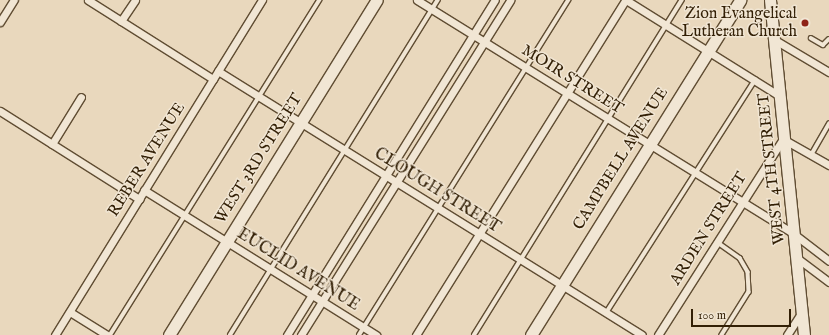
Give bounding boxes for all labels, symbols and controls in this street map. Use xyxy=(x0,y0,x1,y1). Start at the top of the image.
place label: Zion Evangelical Lutheran Church xyxy=(682,4,797,42)
marker: Zion Evangelical Lutheran Church xyxy=(800,18,810,28)
street label: MOIR STREET xyxy=(518,41,626,119)
street label: CAMPBELL AVENUE xyxy=(569,84,673,234)
street label: WEST 3RD STREET xyxy=(211,90,307,228)
street label: WEST 4TH STREET xyxy=(754,92,790,246)
street label: REBER AVENUE xyxy=(104,100,190,220)
street label: CLOUGH STREET xyxy=(370,144,504,238)
street label: ARDEN STREET xyxy=(666,169,752,289)
street label: EUCLID AVENUE xyxy=(233,225,363,315)
scale bar xyxy=(693,301,793,327)
text: 100 m xyxy=(698,308,726,323)

